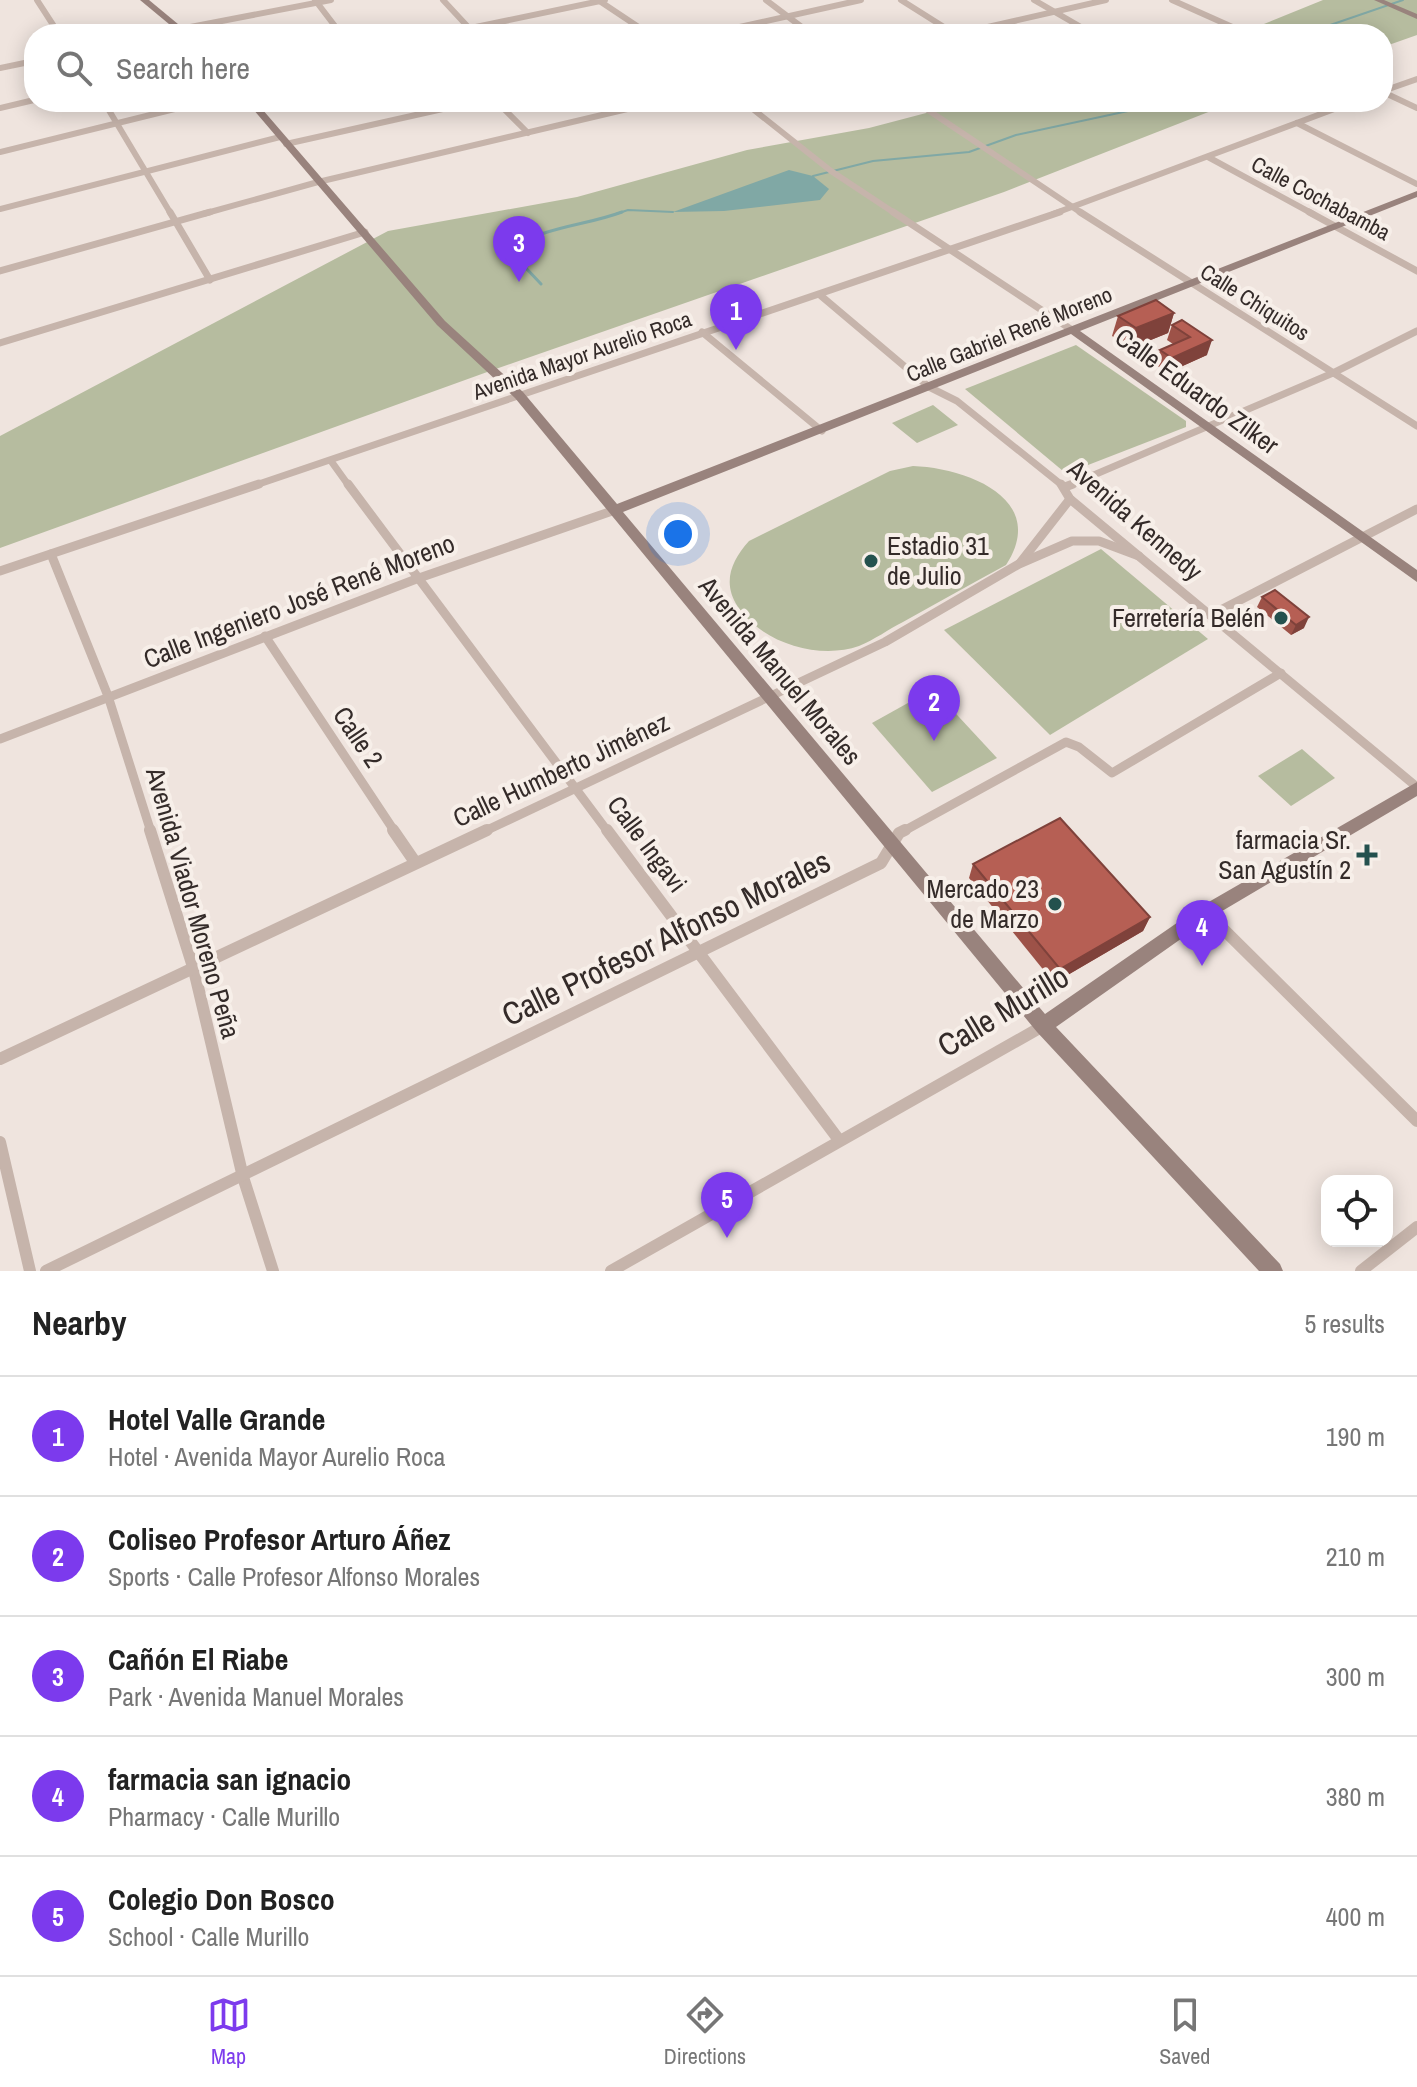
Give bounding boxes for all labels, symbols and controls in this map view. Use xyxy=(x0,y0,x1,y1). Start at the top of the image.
search box xyxy=(24,24,1393,112)
icon: search xyxy=(52,46,96,90)
text: Search here xyxy=(116,48,250,88)
street label: Calle Cochabamba xyxy=(1246,149,1396,247)
pin: 3 xyxy=(493,216,545,282)
street label: Calle Chiquitos xyxy=(1195,257,1315,347)
street label: Calle Gabriel René Moreno xyxy=(902,279,1116,389)
pin: 1 xyxy=(710,284,762,350)
street label: Avenida Mayor Aurelio Roca xyxy=(468,303,695,407)
street label: Calle Eduardo Zilker xyxy=(1108,319,1286,462)
street label: Avenida Kennedy xyxy=(1060,451,1210,588)
your location xyxy=(658,514,698,554)
street label: Calle Ingeniero José René Moreno xyxy=(138,525,459,676)
place label: Estadio 31 de Julio xyxy=(887,528,989,593)
marker: Estadio 31 de Julio xyxy=(862,552,880,570)
street label: Avenida Manuel Morales xyxy=(691,568,869,772)
place label: Ferretería Belén xyxy=(1112,600,1265,635)
marker: Ferretería Belén xyxy=(1272,609,1290,627)
pin: 2 xyxy=(908,675,960,741)
street label: Calle 2 xyxy=(325,699,391,774)
street label: Calle Humberto Jiménez xyxy=(447,704,674,835)
street label: Avenida Viador Moreno Peña xyxy=(138,762,249,1042)
street label: Calle Ingavi xyxy=(600,788,695,899)
place label: farmacia Sr. San Agustín 2 xyxy=(1218,822,1351,887)
street label: Calle Profesor Alfonso Morales xyxy=(494,839,837,1036)
marker: farmacia Sr. San Agustín 2 xyxy=(1358,846,1376,864)
place label: Mercado 23 de Marzo xyxy=(926,871,1039,936)
marker: Mercado 23 de Marzo xyxy=(1046,895,1064,913)
pin: 4 xyxy=(1176,900,1228,966)
street label: Calle Murillo xyxy=(929,955,1076,1067)
pin: 5 xyxy=(701,1172,753,1238)
map controls xyxy=(1321,1175,1393,1247)
button: locate xyxy=(1321,1175,1393,1247)
text: Nearby xyxy=(32,1300,127,1346)
text: 5 results xyxy=(1304,1306,1385,1341)
text: Hotel Valle Grande xyxy=(108,1399,325,1439)
text: 1 xyxy=(52,1419,64,1454)
text: 190 m xyxy=(1326,1419,1385,1454)
text: Hotel · Avenida Mayor Aurelio Roca xyxy=(108,1439,445,1474)
text: Coliseo Profesor Arturo Áñez xyxy=(108,1519,451,1559)
text: 2 xyxy=(52,1539,64,1574)
text: 210 m xyxy=(1326,1539,1385,1574)
text: Sports · Calle Profesor Alfonso Morales xyxy=(108,1559,480,1594)
text: Cañón El Riabe xyxy=(108,1639,288,1679)
text: 3 xyxy=(52,1659,64,1694)
text: 300 m xyxy=(1326,1659,1385,1694)
text: Park · Avenida Manuel Morales xyxy=(108,1679,404,1714)
text: farmacia san ignacio xyxy=(108,1759,351,1799)
text: 4 xyxy=(52,1779,64,1814)
text: 380 m xyxy=(1326,1779,1385,1814)
text: Pharmacy · Calle Murillo xyxy=(108,1799,340,1834)
text: Colegio Don Bosco xyxy=(108,1879,335,1919)
text: 5 xyxy=(52,1899,64,1934)
text: 400 m xyxy=(1326,1899,1385,1934)
text: School · Calle Murillo xyxy=(108,1919,309,1954)
tab: Map xyxy=(207,1993,251,2071)
tab: Directions xyxy=(664,1993,746,2071)
tab: Saved xyxy=(1159,1993,1210,2071)

